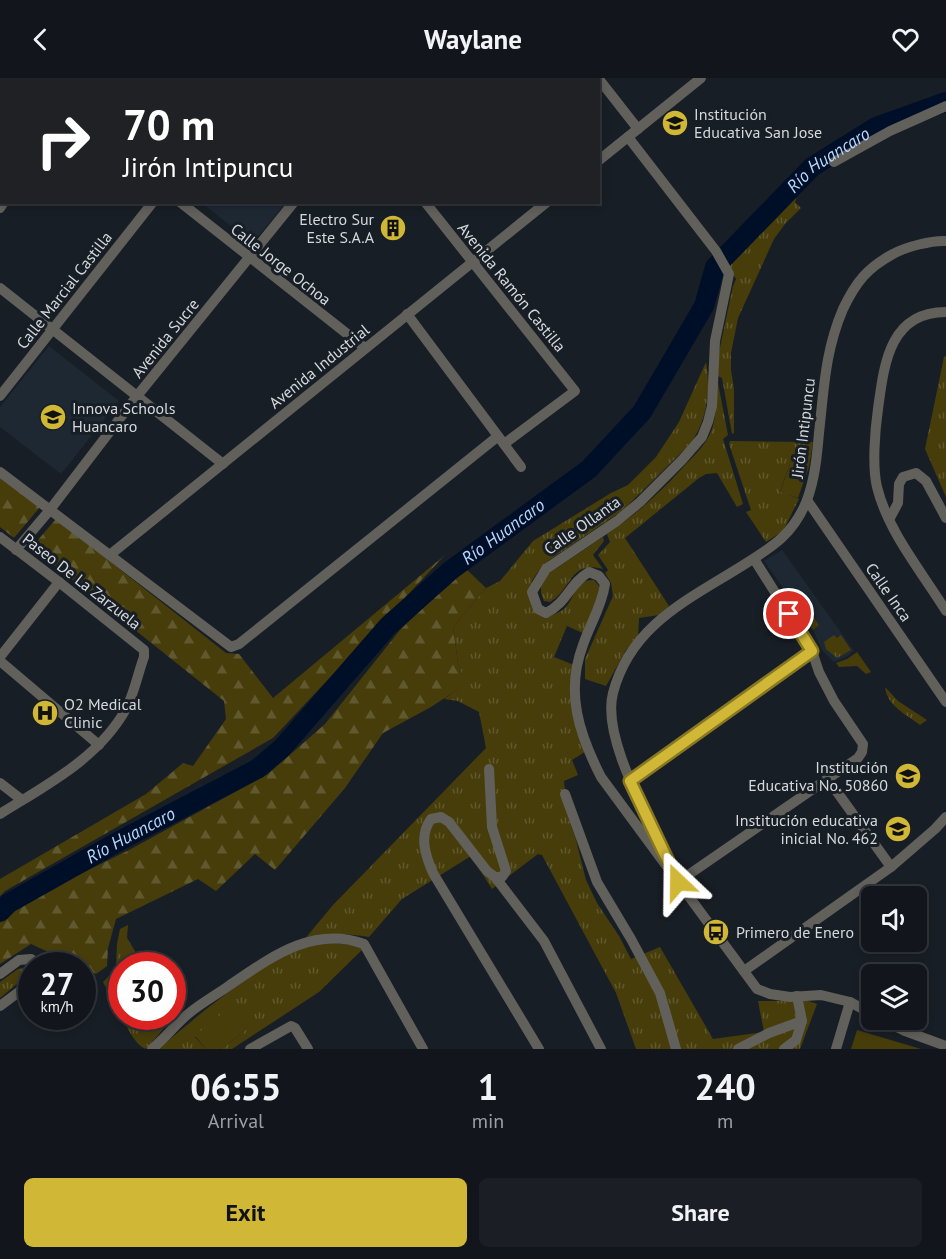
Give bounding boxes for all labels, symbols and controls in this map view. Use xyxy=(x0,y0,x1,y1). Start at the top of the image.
text: Waylane xyxy=(424,22,522,56)
icon: back xyxy=(24,23,57,56)
icon: heart xyxy=(889,23,922,56)
text: 70 m xyxy=(123,97,215,152)
icon: right xyxy=(24,102,102,180)
place label: Institución Educativa San Jose xyxy=(694,104,822,142)
school or university icon: Institución Educativa San Jose xyxy=(660,108,690,138)
water label: Río Huancaro xyxy=(781,122,874,197)
text: Jirón Intipuncu xyxy=(123,150,293,184)
place label: Electro Sur Este S.A.A xyxy=(299,209,375,247)
building icon: Electro Sur Este S.A.A xyxy=(378,213,408,243)
street label: Avenida Ramón Castilla xyxy=(454,218,570,356)
street label: Calle Jorge Ochoa xyxy=(227,219,335,309)
street label: Calle Marcial Castilla xyxy=(12,227,116,353)
street label: Avenida Sucre xyxy=(127,294,203,382)
street label: Avenida Industrial xyxy=(265,319,374,413)
street label: Jirón Intipuncu xyxy=(787,377,819,480)
place label: Innova Schools Huancaro xyxy=(72,398,176,436)
school or university icon: Innova Schools Huancaro xyxy=(38,402,68,432)
street label: Calle Ollanta xyxy=(540,491,624,559)
water label: Río Huancaro xyxy=(457,493,549,570)
street label: Paseo De La Zarzuela xyxy=(19,529,145,633)
street label: Calle Inca xyxy=(862,559,916,625)
pin xyxy=(763,588,814,639)
icon: arrive xyxy=(772,597,805,630)
place label: O2 Medical Clinic xyxy=(64,694,142,732)
hospital icon: O2 Medical Clinic xyxy=(30,698,60,728)
place label: Institución Educativa No. 50860 xyxy=(748,757,888,795)
school or university icon: Institución Educativa No. 50860 xyxy=(893,761,923,791)
water label: Río Huancaro xyxy=(82,802,179,868)
place label: Institución educativa inicial No. 462 xyxy=(735,810,878,848)
school or university icon: Institución educativa inicial No. 462 xyxy=(883,814,913,844)
position arrow xyxy=(646,850,710,914)
map controls xyxy=(861,886,927,1030)
button: sound xyxy=(861,886,927,952)
bus stop icon: Primero de Enero xyxy=(701,917,731,947)
place label: Primero de Enero xyxy=(736,922,854,942)
speed limit sign: 30 xyxy=(108,952,186,1030)
text: 27 xyxy=(40,964,74,1003)
button: layers xyxy=(861,964,927,1030)
text: km/h xyxy=(41,997,73,1016)
text: 06:55 xyxy=(190,1063,282,1110)
text: 1 xyxy=(478,1063,498,1110)
text: 240 xyxy=(695,1063,756,1110)
text: Arrival xyxy=(208,1108,264,1134)
text: min xyxy=(472,1108,504,1134)
text: m xyxy=(717,1108,733,1134)
button: Exit xyxy=(24,1178,467,1247)
button: Share xyxy=(479,1178,922,1247)

